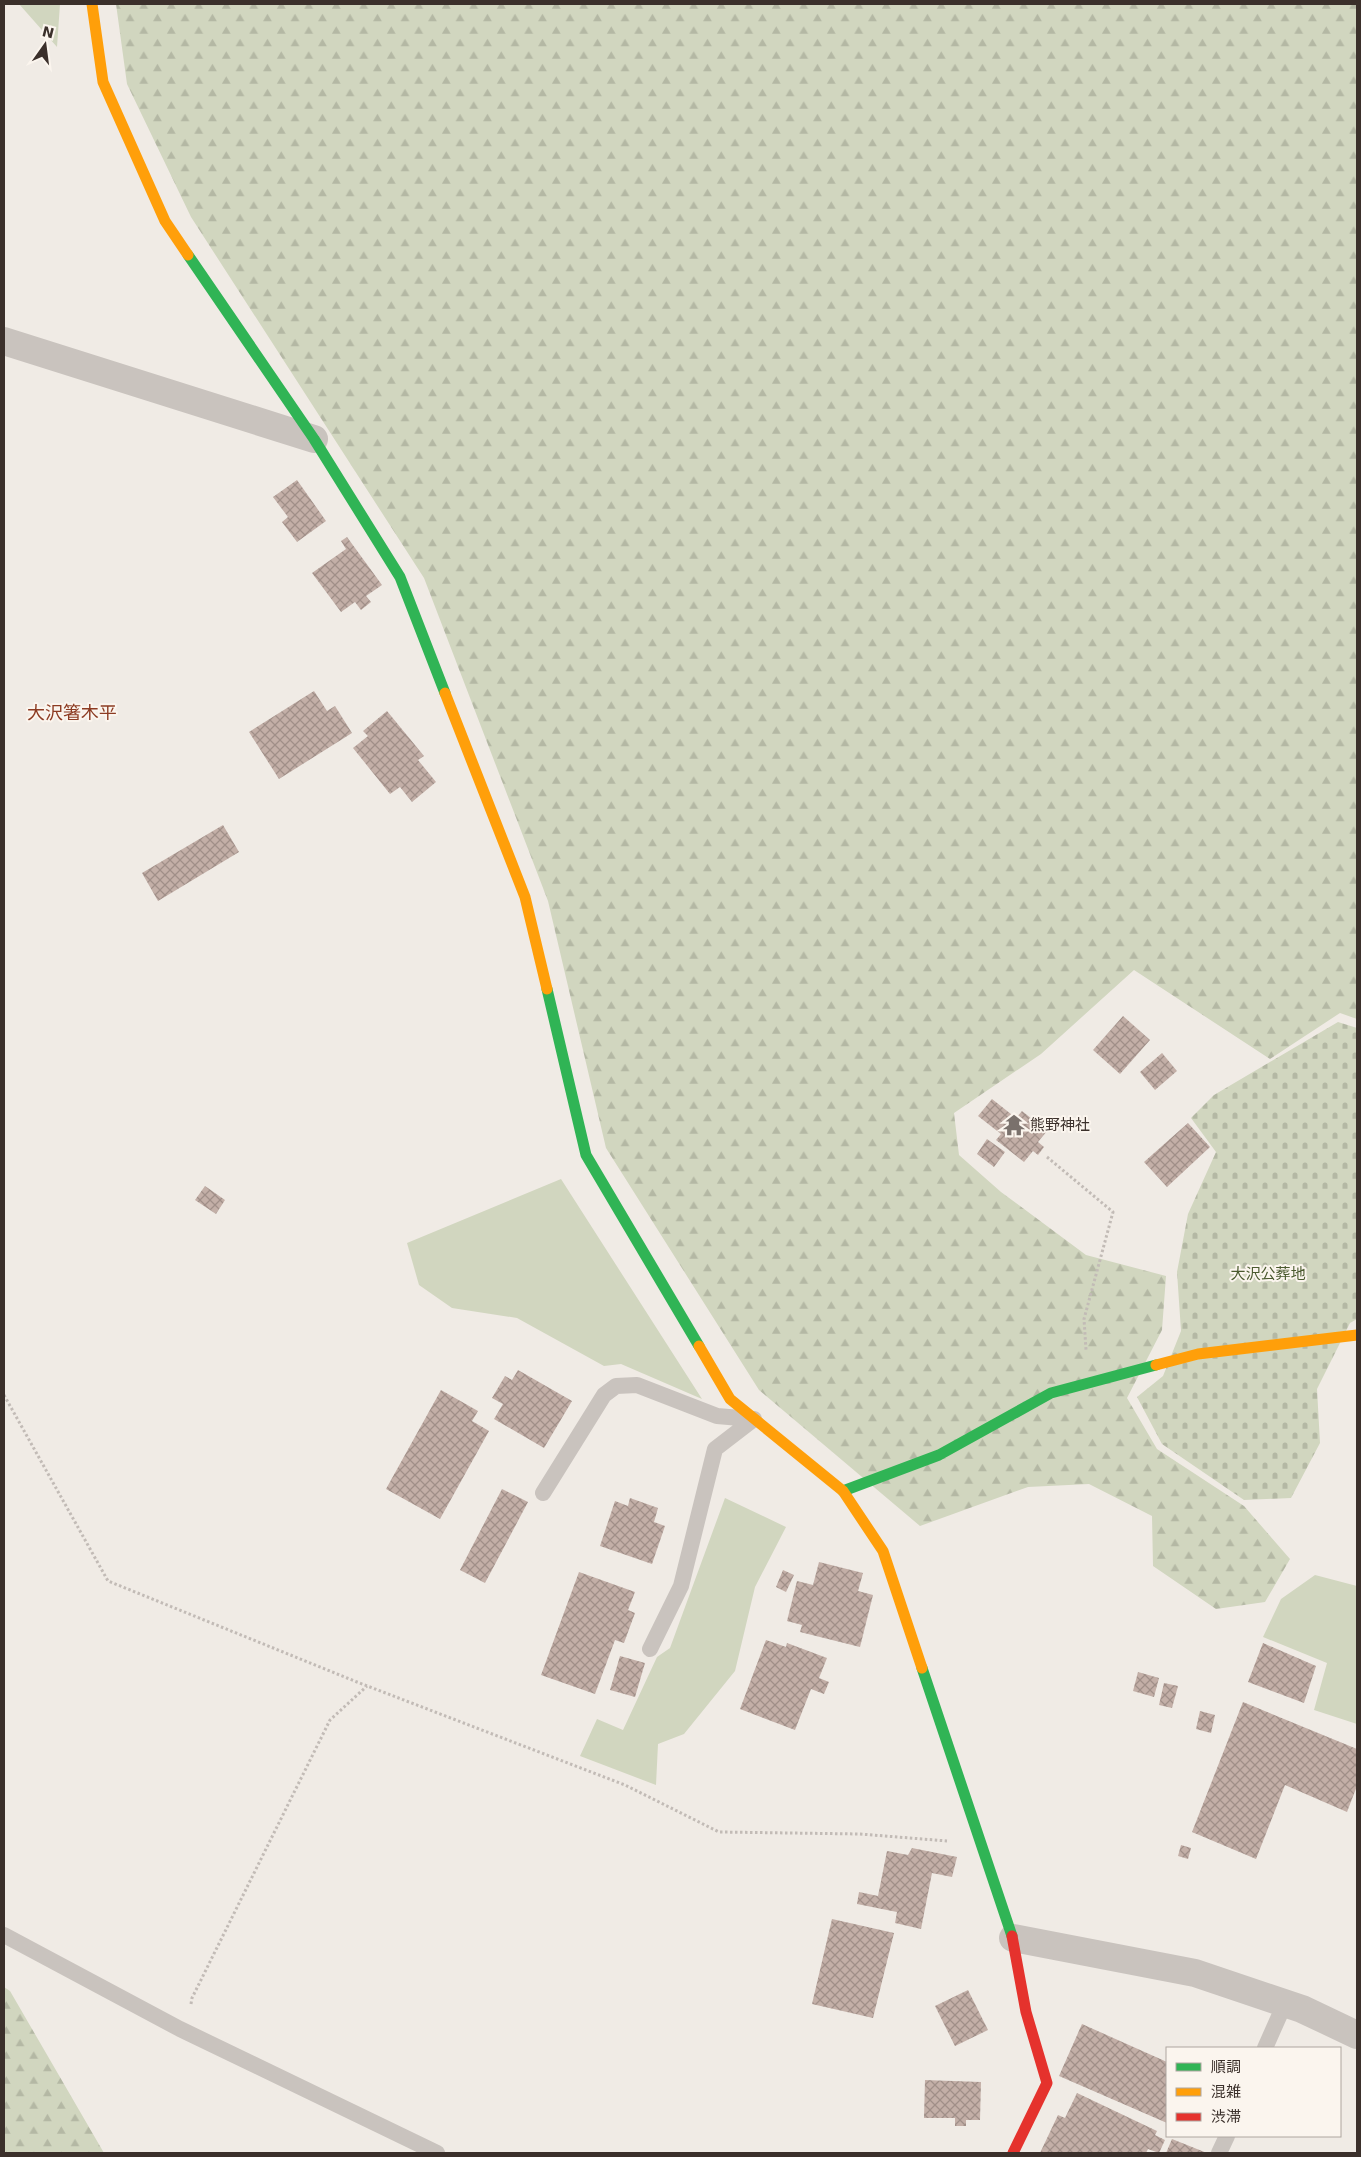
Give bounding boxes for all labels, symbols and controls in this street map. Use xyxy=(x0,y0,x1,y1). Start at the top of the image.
north arrow xyxy=(20,20,70,70)
text: N xyxy=(41,23,56,42)
district label: 大沢箸木平 xyxy=(27,702,117,723)
temple icon: 熊野神社 xyxy=(1001,1112,1027,1138)
place label: 熊野神社 xyxy=(1030,1116,1090,1134)
park label: 大沢公葬地 xyxy=(1230,1265,1306,1283)
legend xyxy=(1166,2047,1341,2137)
text: 順調 xyxy=(1211,2058,1241,2076)
text: 混雑 xyxy=(1211,2083,1241,2101)
text: 渋滞 xyxy=(1211,2108,1241,2126)

